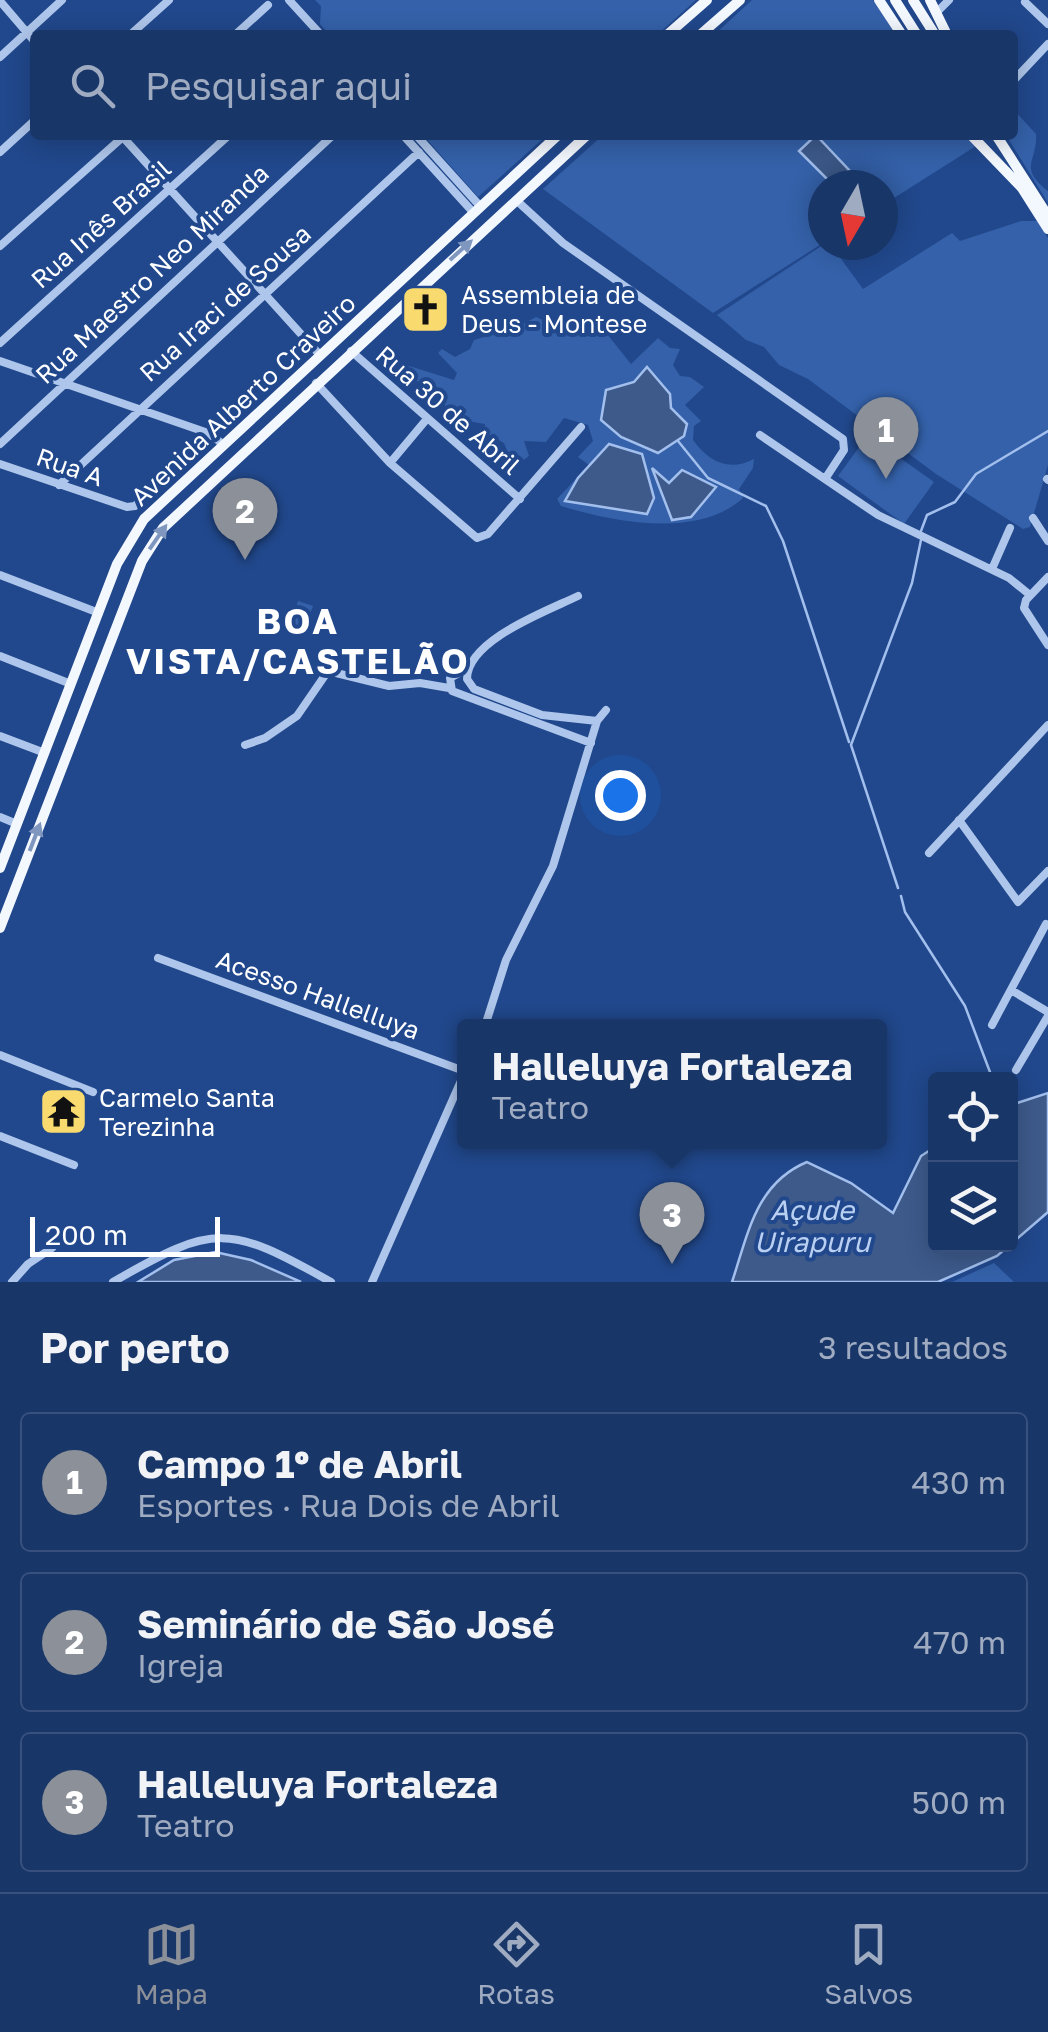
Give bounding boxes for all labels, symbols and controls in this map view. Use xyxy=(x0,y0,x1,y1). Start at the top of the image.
search box xyxy=(30,30,1018,140)
icon: search xyxy=(65,58,120,113)
text: Pesquisar aqui xyxy=(145,63,412,108)
street label: Rua Inês Brasil xyxy=(24,153,177,295)
street label: Rua Maestro Neo Miranda xyxy=(29,157,275,390)
north arrow xyxy=(808,170,898,260)
street label: Rua Iraci de Sousa xyxy=(133,218,317,388)
one-way arrow xyxy=(449,239,473,262)
place label: Assembleia de Deus - Montese xyxy=(461,279,647,339)
church icon: Assembleia de Deus - Montese xyxy=(400,283,452,335)
street label: Avenida Alberto Craveiro xyxy=(124,287,361,512)
street label: Rua 30 de Abril xyxy=(370,339,527,481)
pin: 1 xyxy=(854,396,918,479)
street label: Rua A xyxy=(33,441,108,492)
pin: 2 xyxy=(212,478,278,560)
one-way arrow xyxy=(148,524,167,550)
district label: BOA VISTA/CASTELÃO xyxy=(126,600,470,682)
your location xyxy=(595,770,646,821)
one-way arrow xyxy=(28,822,43,852)
street label: Acesso Hallelluya xyxy=(212,943,424,1046)
popup xyxy=(457,1019,887,1149)
text: Halleluya Fortaleza xyxy=(491,1043,853,1088)
map controls xyxy=(928,1072,1018,1252)
button: locate xyxy=(928,1072,1018,1162)
place label: Carmelo Santa Terezinha xyxy=(99,1082,275,1142)
temple icon: Carmelo Santa Terezinha xyxy=(38,1086,90,1138)
text: Teatro xyxy=(491,1088,589,1126)
button: layers xyxy=(928,1162,1018,1252)
pin: 3 xyxy=(640,1182,704,1264)
water label: Açude Uirapuru xyxy=(754,1193,872,1258)
scale bar xyxy=(30,1212,220,1256)
text: 200 m xyxy=(45,1218,128,1251)
text: Por perto xyxy=(40,1322,230,1372)
text: 3 resultados xyxy=(818,1328,1008,1366)
text: Campo 1º de Abril xyxy=(137,1441,462,1486)
text: 1 xyxy=(66,1463,83,1501)
text: 430 m xyxy=(912,1463,1006,1501)
text: Esportes · Rua Dois de Abril xyxy=(137,1486,560,1524)
text: Seminário de São José xyxy=(137,1601,554,1646)
text: 2 xyxy=(65,1623,84,1661)
text: 470 m xyxy=(913,1623,1006,1661)
text: Igreja xyxy=(137,1646,224,1684)
text: Halleluya Fortaleza xyxy=(137,1761,498,1806)
text: 3 xyxy=(65,1783,84,1821)
text: 500 m xyxy=(911,1783,1006,1821)
text: Teatro xyxy=(137,1806,234,1844)
tab: Mapa xyxy=(135,1917,208,2010)
tab: Rotas xyxy=(477,1917,555,2010)
tab: Salvos xyxy=(824,1917,913,2010)

